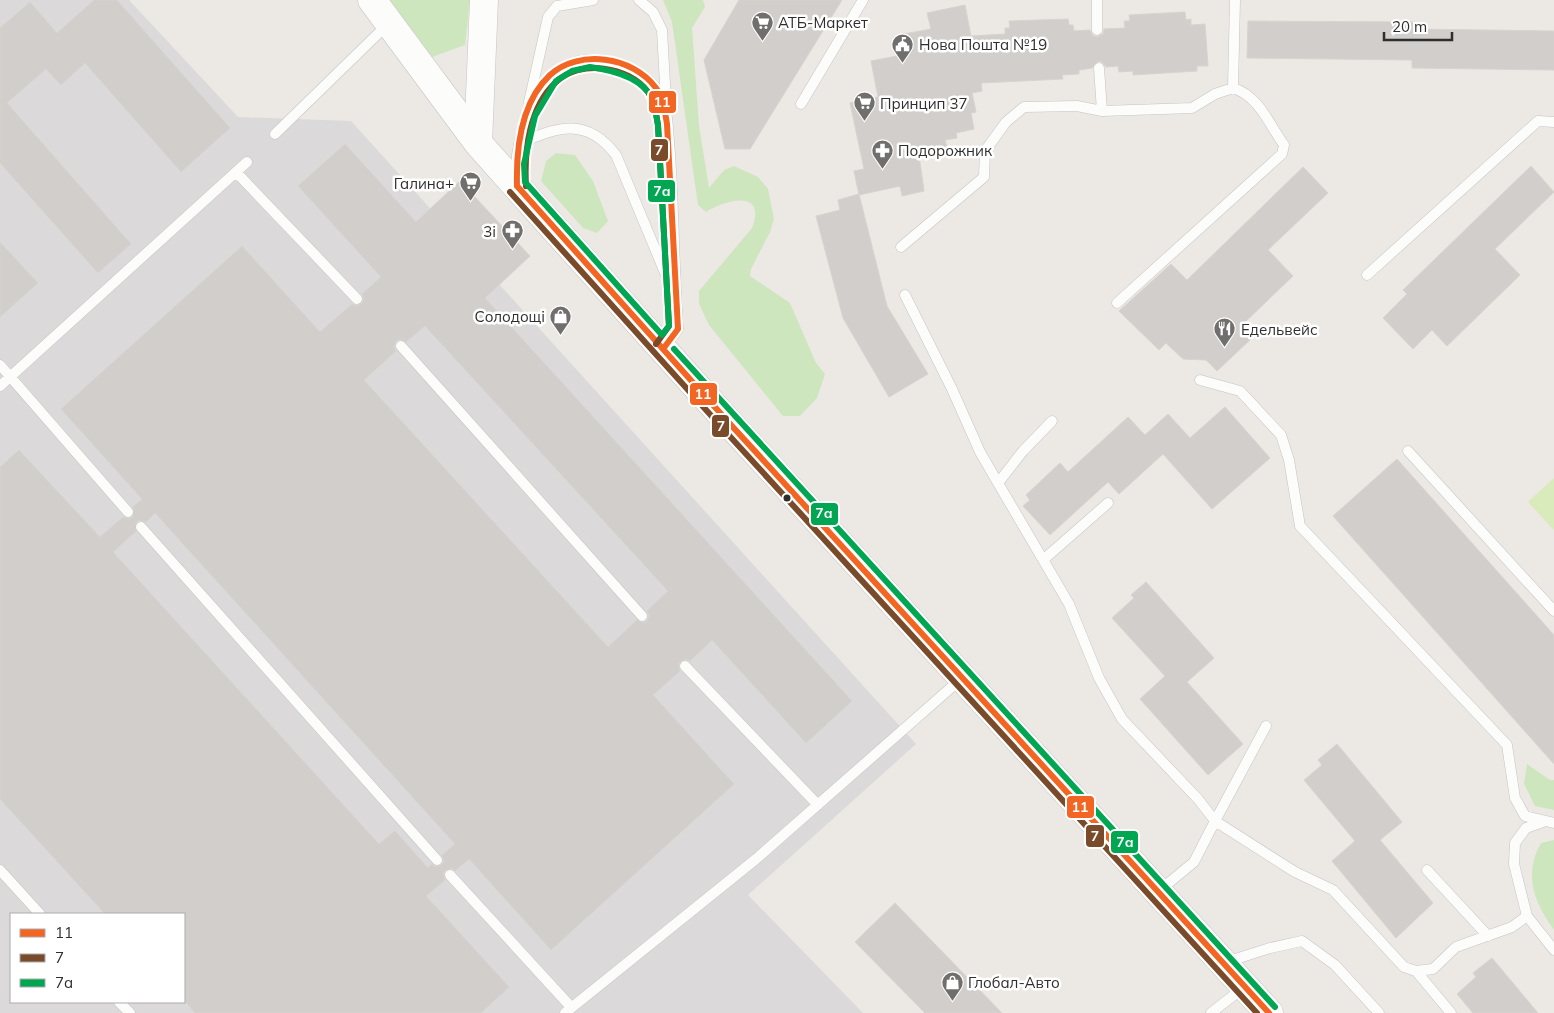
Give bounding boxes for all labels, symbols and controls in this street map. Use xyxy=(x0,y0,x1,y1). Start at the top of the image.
supermarket icon: АТБ-Маркет xyxy=(750,10,774,41)
scale bar xyxy=(1384,10,1452,42)
place label: АТБ-Маркет xyxy=(778,13,868,32)
text: 20 m xyxy=(1392,17,1427,36)
public building icon: Нова Пошта №19 xyxy=(891,32,915,63)
place label: Нова Пошта №19 xyxy=(919,35,1047,54)
line badge: 11 xyxy=(648,90,677,114)
supermarket icon: Принцип 37 xyxy=(852,91,876,122)
text: 11 xyxy=(654,93,670,111)
place label: Принцип 37 xyxy=(880,94,967,113)
line badge: 7 xyxy=(650,138,669,162)
pharmacy icon: Подорожник xyxy=(870,138,894,169)
text: 7 xyxy=(655,141,663,159)
place label: Подорожник xyxy=(898,141,993,160)
supermarket icon: Галина+ xyxy=(458,171,482,202)
place label: Галина+ xyxy=(394,174,454,193)
line badge: 7а xyxy=(647,179,676,203)
text: 7а xyxy=(653,182,671,200)
pharmacy icon: 3і xyxy=(500,219,524,250)
place label: 3і xyxy=(483,222,496,241)
shop icon: Солодощі xyxy=(549,304,573,335)
place label: Солодощі xyxy=(475,307,545,326)
restaurant icon: Едельвейс xyxy=(1213,317,1237,348)
place label: Едельвейс xyxy=(1241,320,1317,339)
line badge: 11 xyxy=(689,382,718,406)
text: 11 xyxy=(695,385,711,403)
line badge: 7 xyxy=(711,414,730,438)
text: 7 xyxy=(717,417,725,435)
unlabelled marker xyxy=(782,493,792,503)
line badge: 7а xyxy=(810,502,839,526)
text: 7а xyxy=(815,504,833,522)
line badge: 11 xyxy=(1066,795,1095,819)
text: 11 xyxy=(1072,798,1088,816)
line badge: 7 xyxy=(1085,824,1105,848)
text: 7 xyxy=(1091,827,1099,845)
line badge: 7а xyxy=(1110,830,1139,854)
text: 7а xyxy=(1116,833,1134,851)
legend xyxy=(10,913,185,1003)
text: 11 xyxy=(55,923,73,942)
text: 7 xyxy=(55,948,64,967)
shop icon: Глобал-Авто xyxy=(940,970,964,1001)
text: 7а xyxy=(55,973,73,992)
place label: Глобал-Авто xyxy=(968,973,1060,992)

